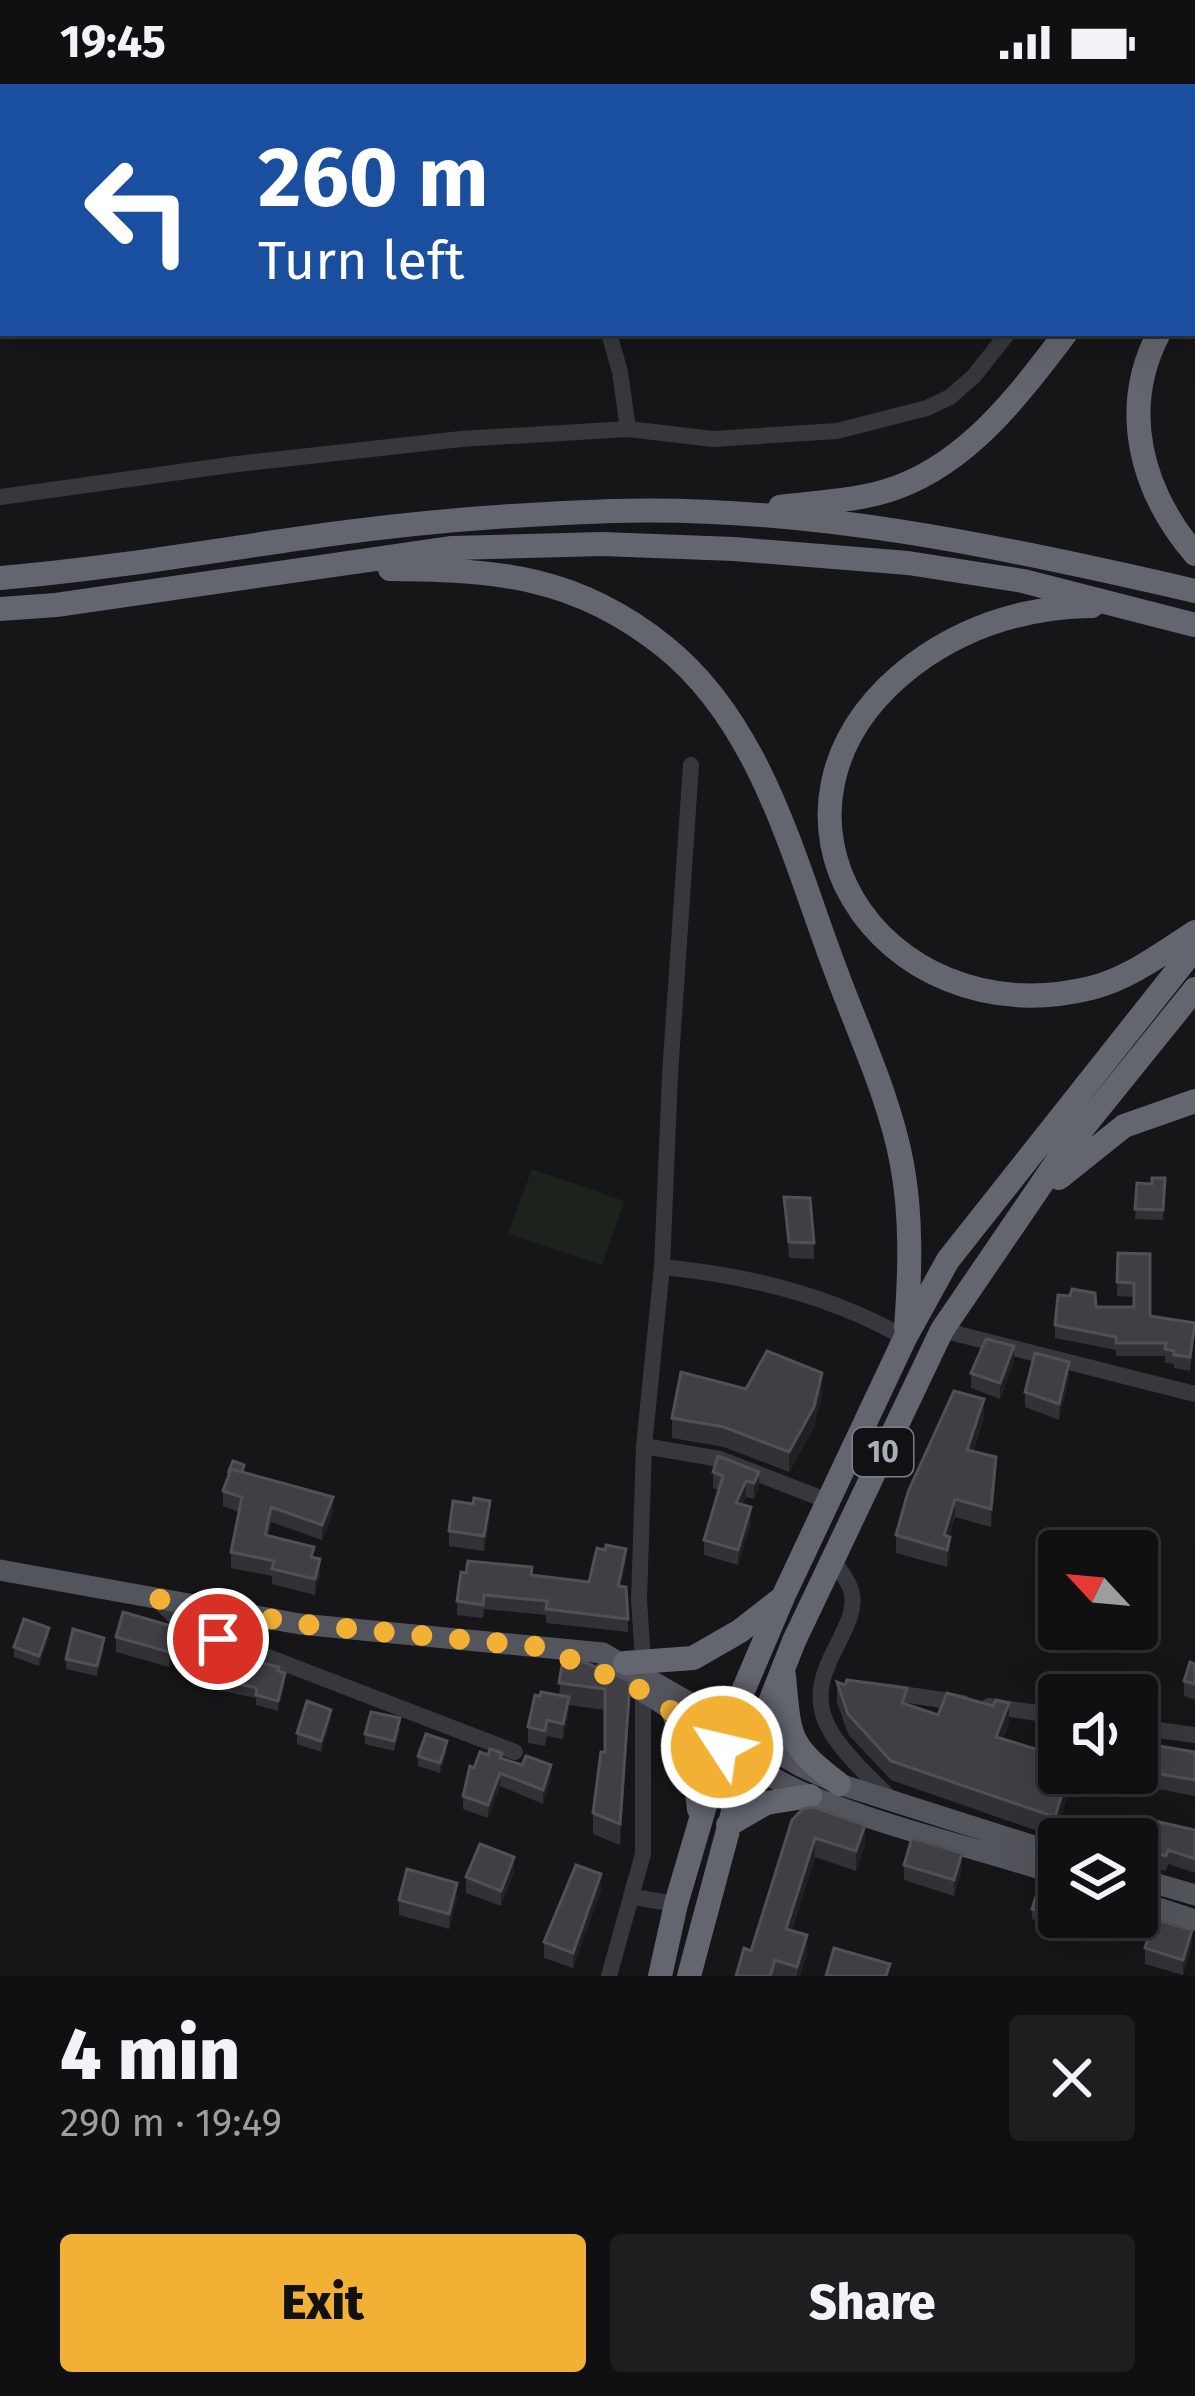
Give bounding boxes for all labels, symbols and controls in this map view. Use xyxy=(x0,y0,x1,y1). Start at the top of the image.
text: 19:45 xyxy=(60,15,166,69)
text: 260 m xyxy=(258,127,489,228)
icon: left xyxy=(60,132,216,288)
text: Turn left xyxy=(258,229,465,293)
road number: 10 xyxy=(853,1428,913,1476)
north arrow xyxy=(1038,1530,1158,1650)
map controls xyxy=(1038,1530,1158,1938)
pin xyxy=(167,1588,269,1690)
icon: arrive xyxy=(185,1606,251,1672)
button: sound xyxy=(1038,1674,1158,1794)
position arrow xyxy=(659,1684,785,1810)
button: layers xyxy=(1038,1818,1158,1938)
text: 4 min xyxy=(60,2012,240,2098)
button: close xyxy=(1009,2015,1135,2141)
text: 290 m · 19:49 xyxy=(60,2100,282,2146)
button: Exit xyxy=(60,2234,586,2372)
button: Share xyxy=(610,2234,1135,2372)

